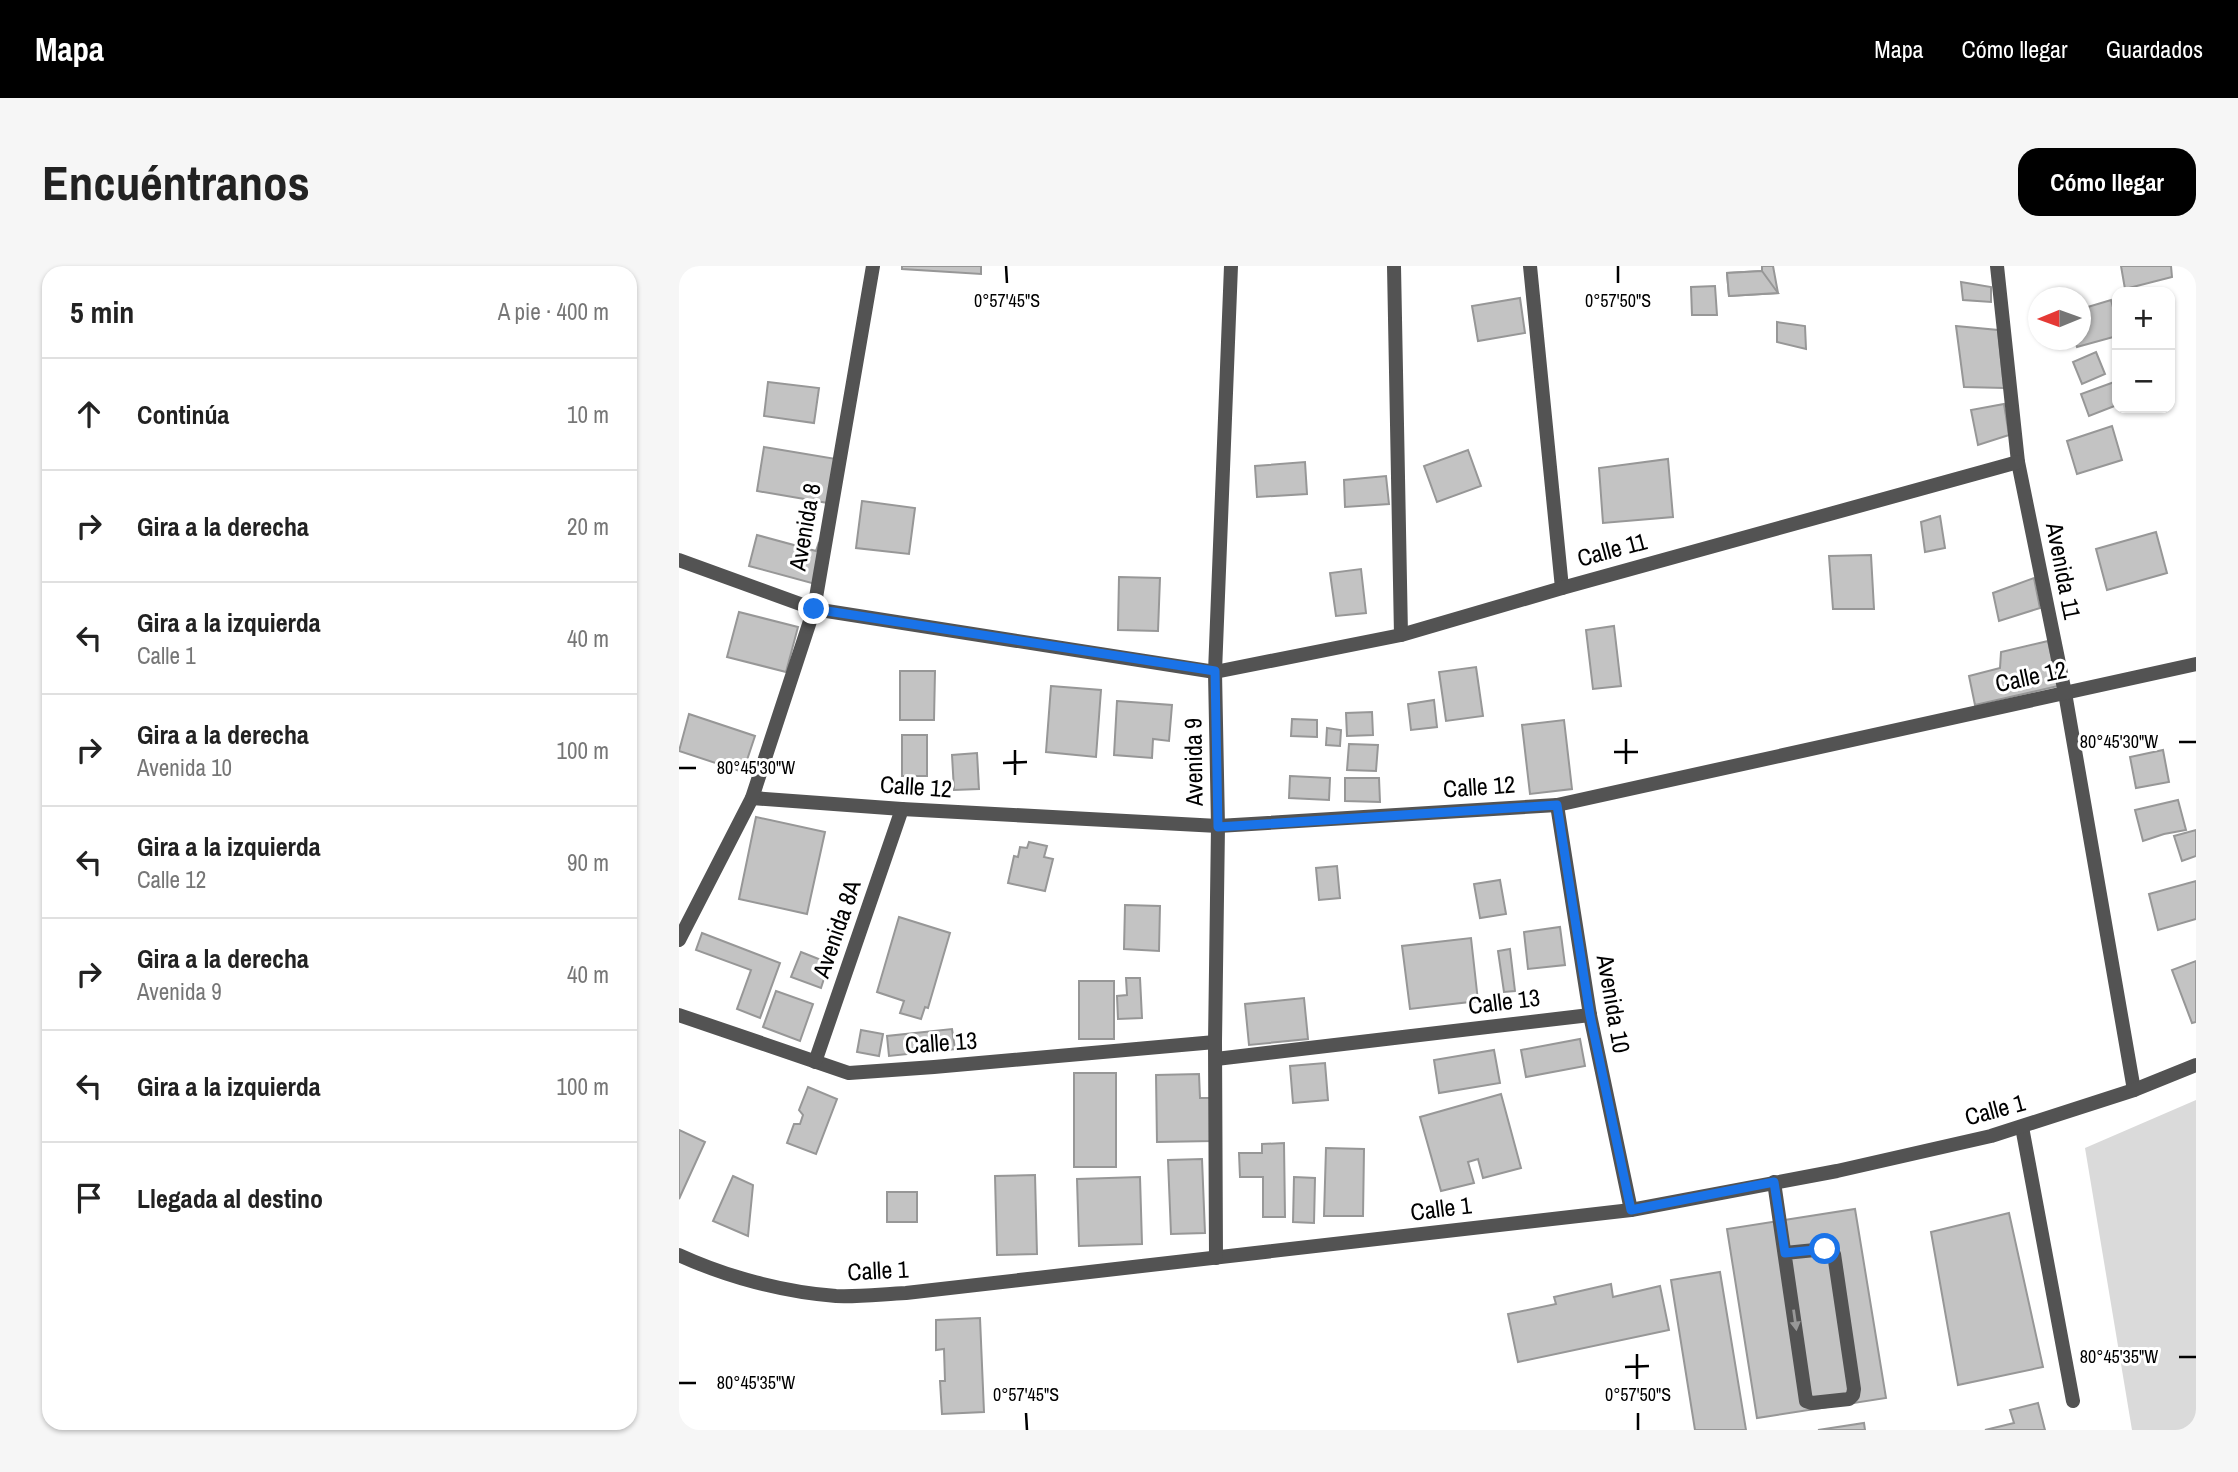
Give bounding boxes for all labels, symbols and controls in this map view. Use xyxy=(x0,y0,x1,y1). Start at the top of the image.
text: Mapa xyxy=(35,27,104,71)
text: Mapa xyxy=(1874,33,1924,65)
text: Cómo llegar xyxy=(1962,33,2068,65)
text: Guardados xyxy=(2106,33,2203,65)
button: Cómo llegar xyxy=(2018,148,2196,216)
text: Encuéntranos xyxy=(42,149,310,215)
north arrow xyxy=(2028,287,2091,350)
map controls xyxy=(2112,287,2175,413)
button: + xyxy=(2112,287,2175,350)
text: 0°57'45"S xyxy=(974,288,1040,313)
text: 0°57'50"S xyxy=(1585,288,1651,313)
text: 5 min xyxy=(70,292,134,332)
text: A pie · 400 m xyxy=(498,296,609,327)
button: − xyxy=(2112,350,2175,413)
icon: ahead xyxy=(70,395,108,433)
text: Continúa xyxy=(137,397,229,432)
text: 10 m xyxy=(567,399,609,430)
street label: Avenida 8 xyxy=(780,481,827,574)
icon: right xyxy=(70,507,108,545)
text: Gira a la derecha xyxy=(137,509,309,544)
text: 20 m xyxy=(567,511,609,542)
street label: Avenida 11 xyxy=(2039,519,2089,622)
street label: Calle 11 xyxy=(1573,524,1650,574)
route end xyxy=(798,593,829,624)
text: Gira a la izquierda xyxy=(137,605,321,640)
icon: left xyxy=(70,619,108,657)
text: 40 m xyxy=(567,623,609,654)
text: Calle 1 xyxy=(137,640,196,671)
street label: Calle 12 xyxy=(1992,653,2069,699)
text: Gira a la derecha xyxy=(137,717,309,752)
street label: Avenida 9 xyxy=(1176,718,1210,807)
text: 80°45'30"W xyxy=(2080,729,2158,754)
icon: right xyxy=(70,731,108,769)
text: 100 m xyxy=(557,735,609,766)
text: Avenida 10 xyxy=(137,752,232,783)
text: 80°45'30"W xyxy=(717,755,795,780)
street label: Calle 12 xyxy=(879,768,953,804)
street label: Calle 12 xyxy=(1442,768,1516,804)
text: Gira a la izquierda xyxy=(137,829,321,864)
icon: left xyxy=(70,843,108,881)
text: 90 m xyxy=(567,847,609,878)
text: Calle 12 xyxy=(137,864,206,895)
street label: Avenida 8A xyxy=(804,875,868,983)
text: Gira a la derecha xyxy=(137,941,309,976)
street label: Avenida 10 xyxy=(1589,951,1638,1055)
icon: right xyxy=(70,955,108,993)
text: 40 m xyxy=(567,959,609,990)
text: Avenida 9 xyxy=(137,976,222,1007)
street label: Calle 13 xyxy=(1466,981,1542,1021)
street label: Calle 13 xyxy=(904,1024,978,1060)
icon: left xyxy=(70,1067,108,1105)
text: Gira a la izquierda xyxy=(137,1069,321,1104)
text: 100 m xyxy=(557,1071,609,1102)
street label: Calle 1 xyxy=(1961,1086,2029,1132)
icon: arrive xyxy=(70,1179,108,1217)
text: Llegada al destino xyxy=(137,1181,323,1216)
street label: Calle 1 xyxy=(1409,1188,1473,1228)
route start xyxy=(1809,1233,1840,1264)
street label: Calle 1 xyxy=(847,1252,909,1288)
one-way arrow xyxy=(1789,1309,1800,1331)
text: 80°45'35"W xyxy=(2080,1344,2158,1369)
text: 80°45'35"W xyxy=(717,1370,795,1395)
text: 0°57'45"S xyxy=(993,1382,1059,1407)
text: 0°57'50"S xyxy=(1605,1382,1671,1407)

